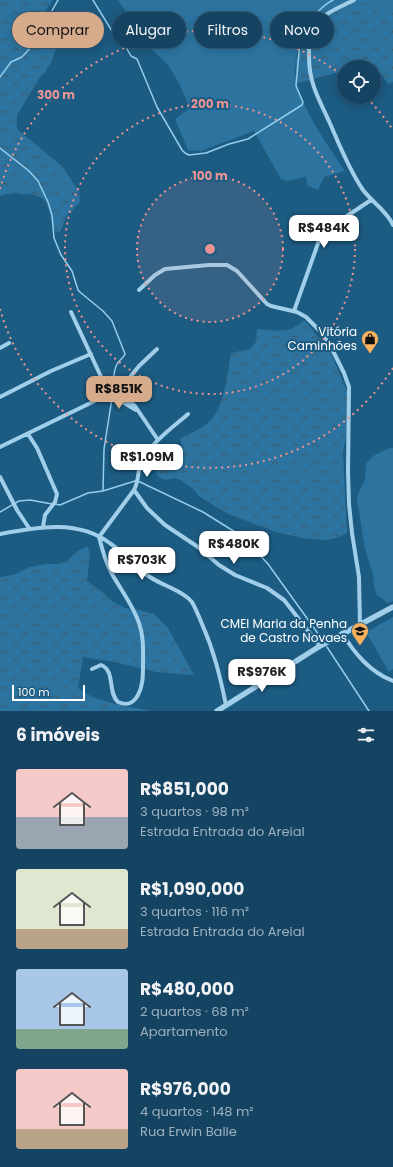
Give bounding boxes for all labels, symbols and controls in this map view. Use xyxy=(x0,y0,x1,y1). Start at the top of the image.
chip: Comprar xyxy=(12,12,104,48)
chip: Alugar xyxy=(112,12,186,48)
chip: Filtros xyxy=(194,12,262,48)
chip: Novo xyxy=(270,12,334,48)
map controls xyxy=(337,60,381,104)
button: locate xyxy=(337,60,381,104)
text: 300 m xyxy=(37,86,75,103)
text: 200 m xyxy=(191,95,229,112)
text: 100 m xyxy=(192,167,228,184)
pin: R$484K xyxy=(291,215,357,249)
text: R$484K xyxy=(298,218,350,237)
centre of rings xyxy=(203,242,217,256)
place label: Vitória Caminhões xyxy=(288,323,357,354)
shop icon: Vitória Caminhões xyxy=(360,329,380,354)
pin: R$851K xyxy=(86,376,152,410)
text: R$851K xyxy=(95,379,143,398)
pin: R$1.09M xyxy=(110,444,184,478)
text: R$1.09M xyxy=(120,447,174,466)
pin: R$480K xyxy=(201,531,267,565)
text: R$480K xyxy=(208,534,260,553)
pin: R$703K xyxy=(109,547,175,581)
text: R$703K xyxy=(117,550,167,569)
place label: CMEI Maria da Penha de Castro Novaes xyxy=(221,615,347,646)
school or university icon: CMEI Maria da Penha de Castro Novaes xyxy=(350,621,370,646)
pin: R$976K xyxy=(229,659,295,693)
text: R$976K xyxy=(237,662,287,681)
scale bar xyxy=(12,683,85,702)
text: 100 m xyxy=(18,684,50,700)
text: 6 imóveis xyxy=(16,723,100,747)
icon: filters xyxy=(355,724,377,746)
text: R$851,000 xyxy=(140,777,229,801)
icon: home xyxy=(48,785,96,833)
text: 3 quartos · 98 m² xyxy=(140,802,249,821)
text: Estrada Entrada do Areial xyxy=(140,822,305,841)
text: R$1,090,000 xyxy=(140,877,244,901)
icon: home xyxy=(48,885,96,933)
text: 3 quartos · 116 m² xyxy=(140,902,249,921)
text: Estrada Entrada do Areial xyxy=(140,922,305,941)
text: R$480,000 xyxy=(140,977,234,1001)
icon: home xyxy=(48,985,96,1033)
text: 2 quartos · 68 m² xyxy=(140,1002,249,1021)
text: Apartamento xyxy=(140,1022,228,1041)
text: R$976,000 xyxy=(140,1077,231,1101)
icon: home xyxy=(48,1085,96,1133)
text: 4 quartos · 148 m² xyxy=(140,1102,254,1121)
text: Rua Erwin Balle xyxy=(140,1122,237,1141)

